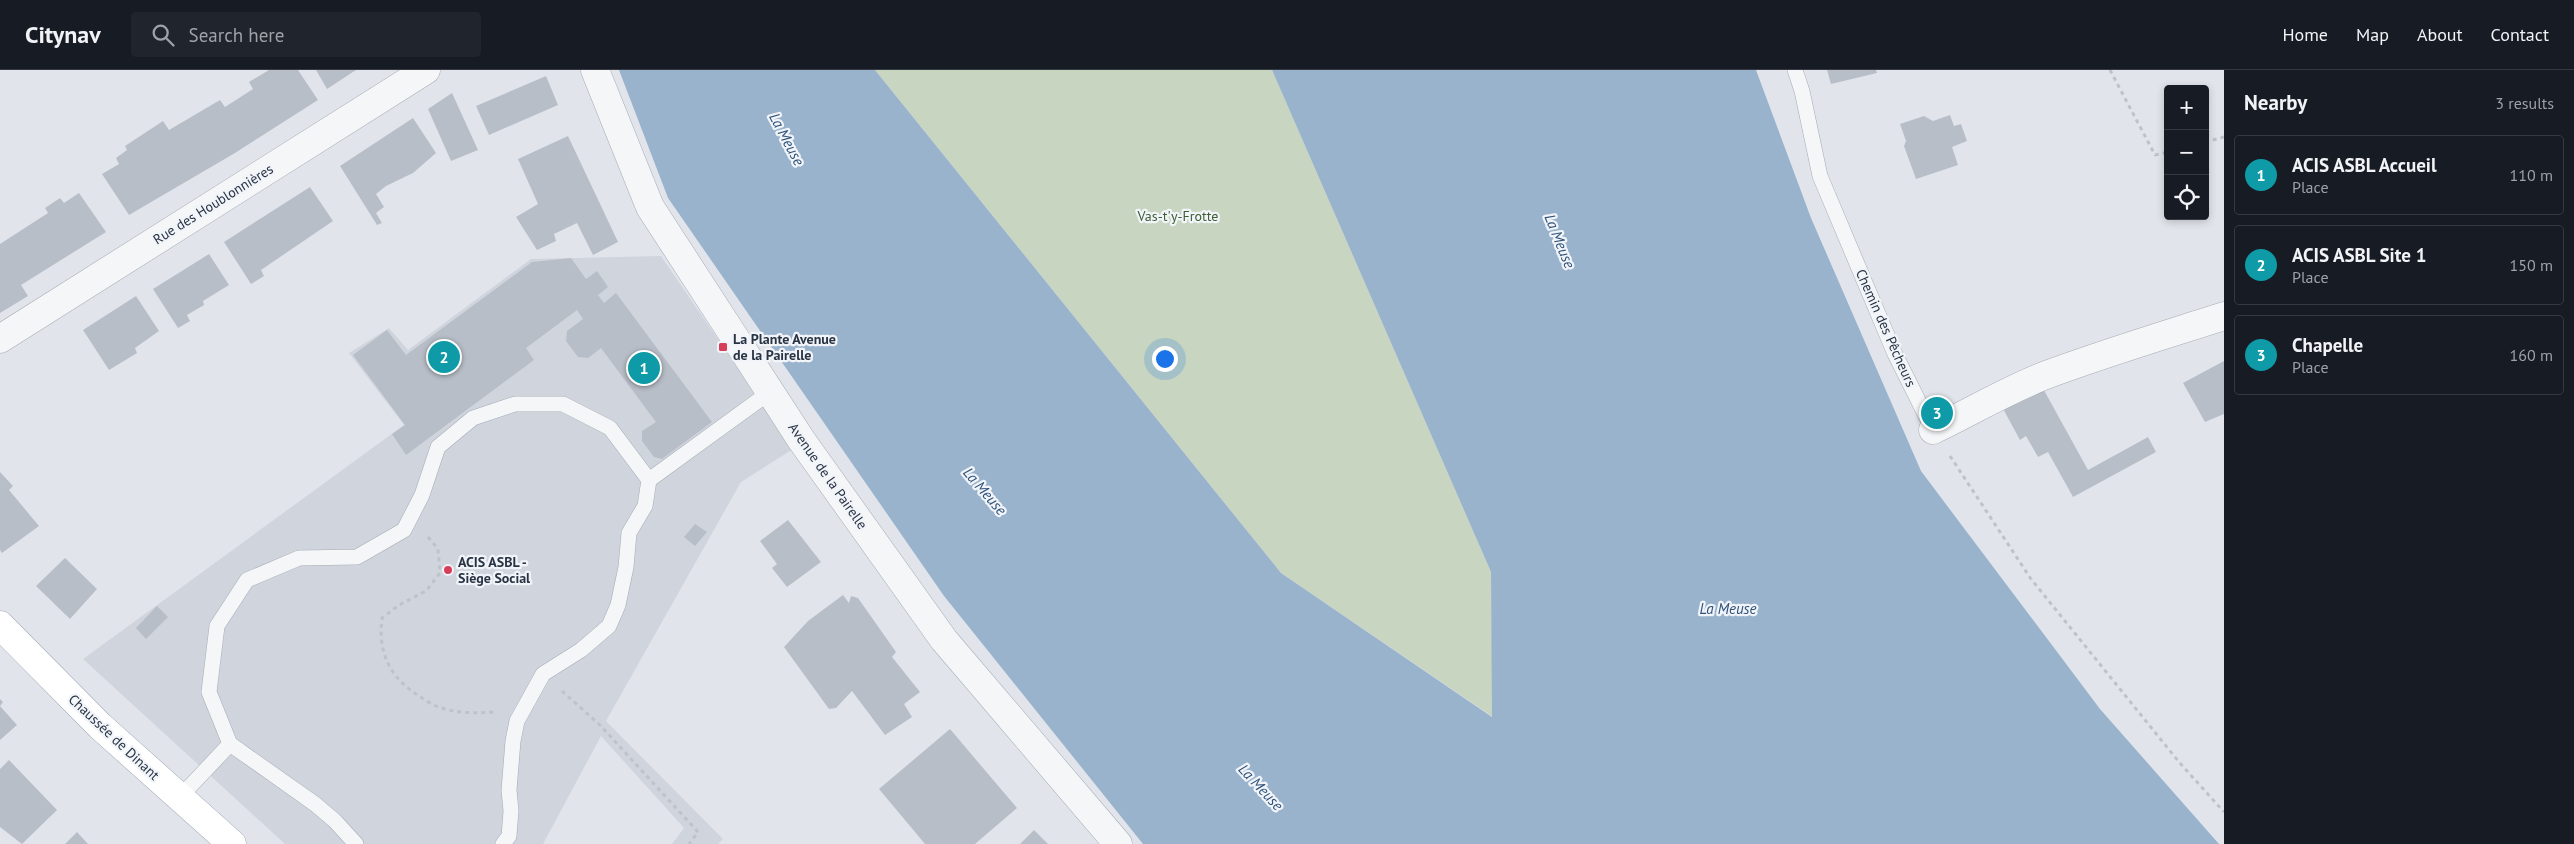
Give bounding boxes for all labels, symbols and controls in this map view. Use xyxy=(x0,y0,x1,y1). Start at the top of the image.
search box xyxy=(131,12,481,57)
text: Citynav xyxy=(25,19,101,50)
icon: search xyxy=(149,21,177,49)
text: Search here xyxy=(189,23,284,47)
text: Home xyxy=(2282,23,2328,46)
text: Map xyxy=(2356,23,2389,46)
text: About xyxy=(2417,23,2463,46)
text: Contact xyxy=(2491,23,2549,46)
map controls xyxy=(2164,85,2209,220)
button: + xyxy=(2164,85,2209,130)
text: Nearby xyxy=(2244,89,2307,116)
text: 3 results xyxy=(2495,93,2554,113)
water label: La Meuse xyxy=(765,109,809,169)
button: − xyxy=(2164,130,2209,175)
text: ACIS ASBL Accueil xyxy=(2292,153,2437,177)
street label: Rue des Houblonnières xyxy=(150,160,277,248)
text: 1 xyxy=(2256,165,2266,185)
text: 110 m xyxy=(2510,165,2553,185)
button: locate xyxy=(2164,175,2209,220)
text: Place xyxy=(2292,177,2329,197)
park label: Vas-t'y-Frotte xyxy=(1137,207,1218,225)
water label: La Meuse xyxy=(1541,211,1580,271)
text: ACIS ASBL Site 1 xyxy=(2292,243,2426,267)
text: 2 xyxy=(2256,255,2266,275)
text: 150 m xyxy=(2510,255,2553,275)
street label: Chemin des Pêcheurs xyxy=(1852,266,1920,390)
text: Place xyxy=(2292,267,2329,287)
place label: La Plante Avenue de la Pairelle xyxy=(733,330,836,364)
text: Chapelle xyxy=(2292,333,2363,357)
pin: 2 xyxy=(428,338,460,376)
marker: La Plante Avenue de la Pairelle xyxy=(717,341,729,353)
text: 3 xyxy=(2256,345,2266,365)
text: 160 m xyxy=(2510,345,2553,365)
your location xyxy=(1152,346,1178,372)
pin: 1 xyxy=(628,349,660,387)
text: Place xyxy=(2292,357,2329,377)
pin: 3 xyxy=(1921,394,1953,432)
street label: Avenue de la Pairelle xyxy=(785,419,871,533)
water label: La Meuse xyxy=(959,463,1011,519)
place label: ACIS ASBL - Siège Social xyxy=(458,553,531,587)
marker: ACIS ASBL - Siège Social xyxy=(442,564,454,576)
water label: La Meuse xyxy=(1699,599,1757,618)
street label: Chaussée de Dinant xyxy=(65,690,163,784)
water label: La Meuse xyxy=(1235,760,1287,814)

